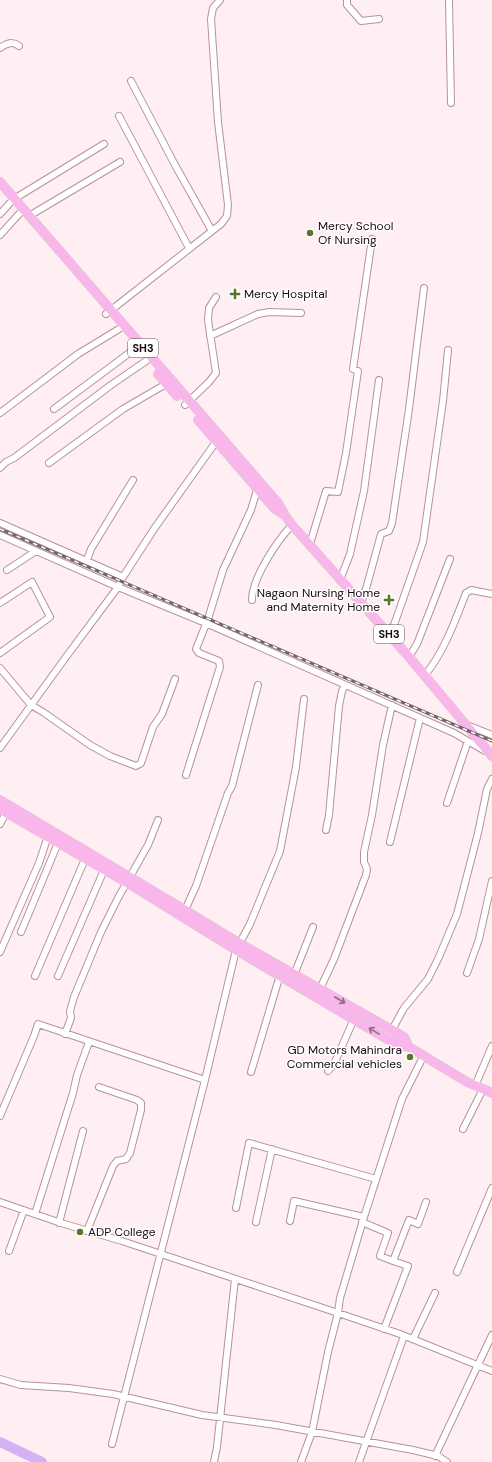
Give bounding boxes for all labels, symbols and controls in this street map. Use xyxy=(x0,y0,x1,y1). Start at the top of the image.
place label: Mercy School Of Nursing xyxy=(318,218,393,248)
marker: Mercy School Of Nursing xyxy=(305,228,315,238)
place label: Mercy Hospital xyxy=(244,286,327,302)
marker: Mercy Hospital xyxy=(229,288,241,300)
road number: SH3 xyxy=(128,339,158,357)
place label: Nagaon Nursing Home and Maternity Home xyxy=(257,585,380,615)
marker: Nagaon Nursing Home and Maternity Home xyxy=(383,594,395,606)
road number: SH3 xyxy=(374,625,404,643)
one-way arrow xyxy=(334,997,346,1005)
one-way arrow xyxy=(369,1027,380,1035)
place label: GD Motors Mahindra Commercial vehicles xyxy=(287,1042,402,1072)
marker: GD Motors Mahindra Commercial vehicles xyxy=(405,1052,415,1062)
place label: ADP College xyxy=(88,1224,156,1240)
marker: ADP College xyxy=(75,1227,85,1237)

